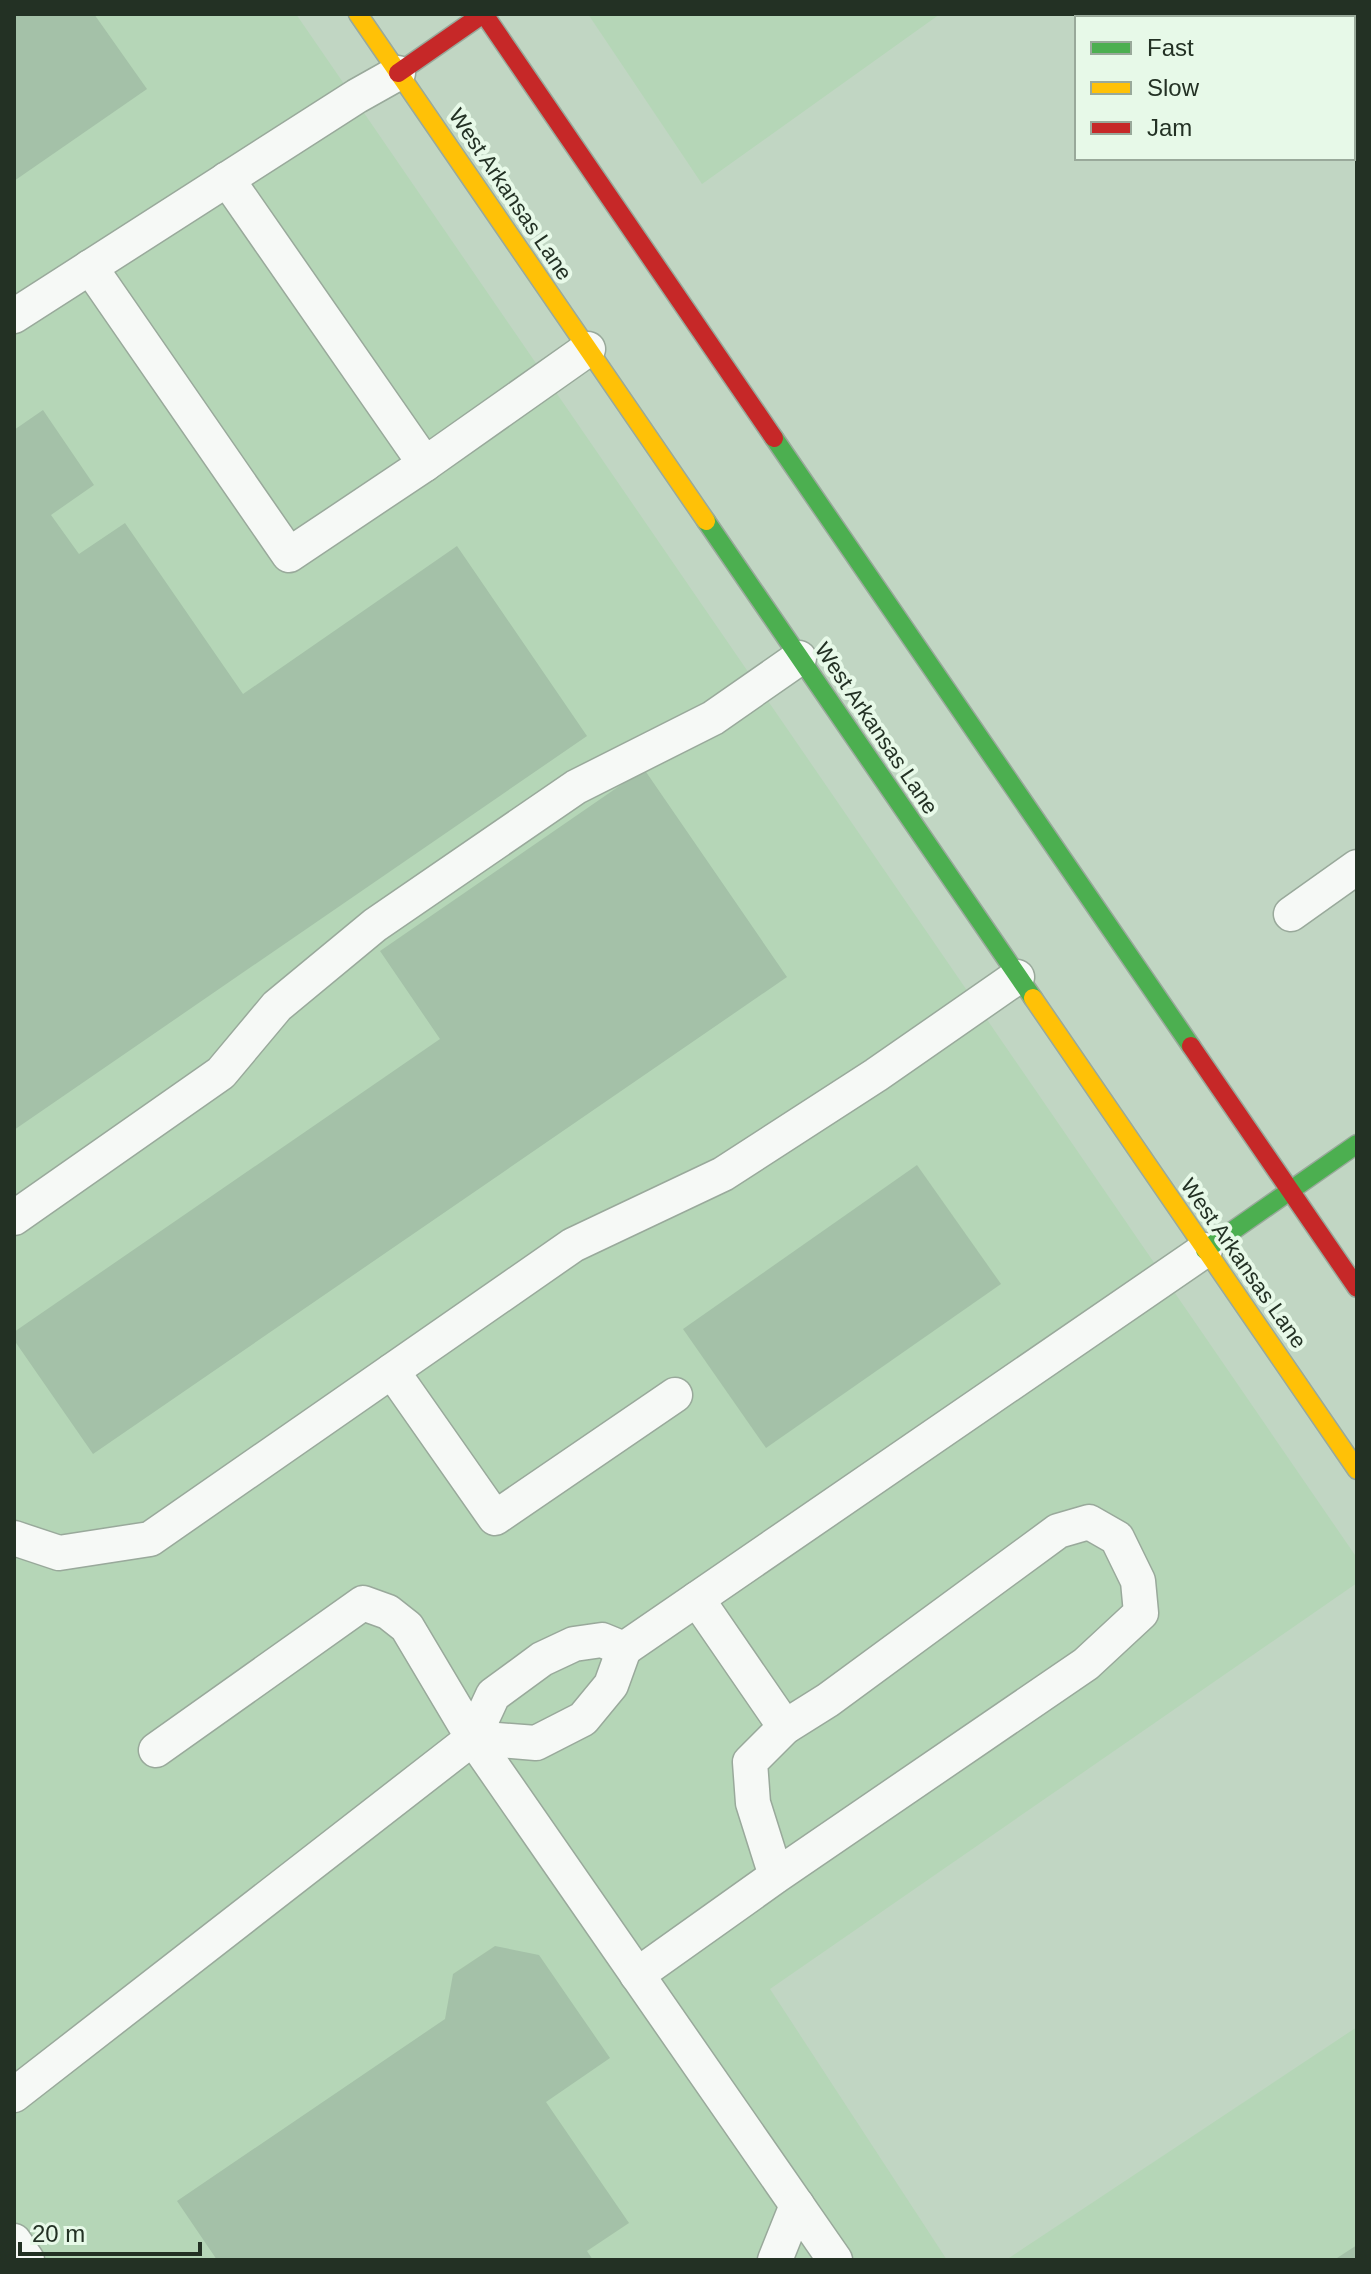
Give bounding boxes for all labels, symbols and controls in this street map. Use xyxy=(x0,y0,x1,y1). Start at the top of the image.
legend xyxy=(1075,16,1355,160)
text: Fast xyxy=(1147,34,1194,61)
text: Slow xyxy=(1147,74,1200,101)
street label: West Arkansas Lane xyxy=(444,104,577,285)
text: Jam xyxy=(1147,114,1192,141)
street label: West Arkansas Lane xyxy=(810,638,943,819)
street label: West Arkansas Lane xyxy=(1176,1174,1312,1353)
scale bar xyxy=(20,2206,200,2256)
text: 20 m xyxy=(32,2220,85,2247)

